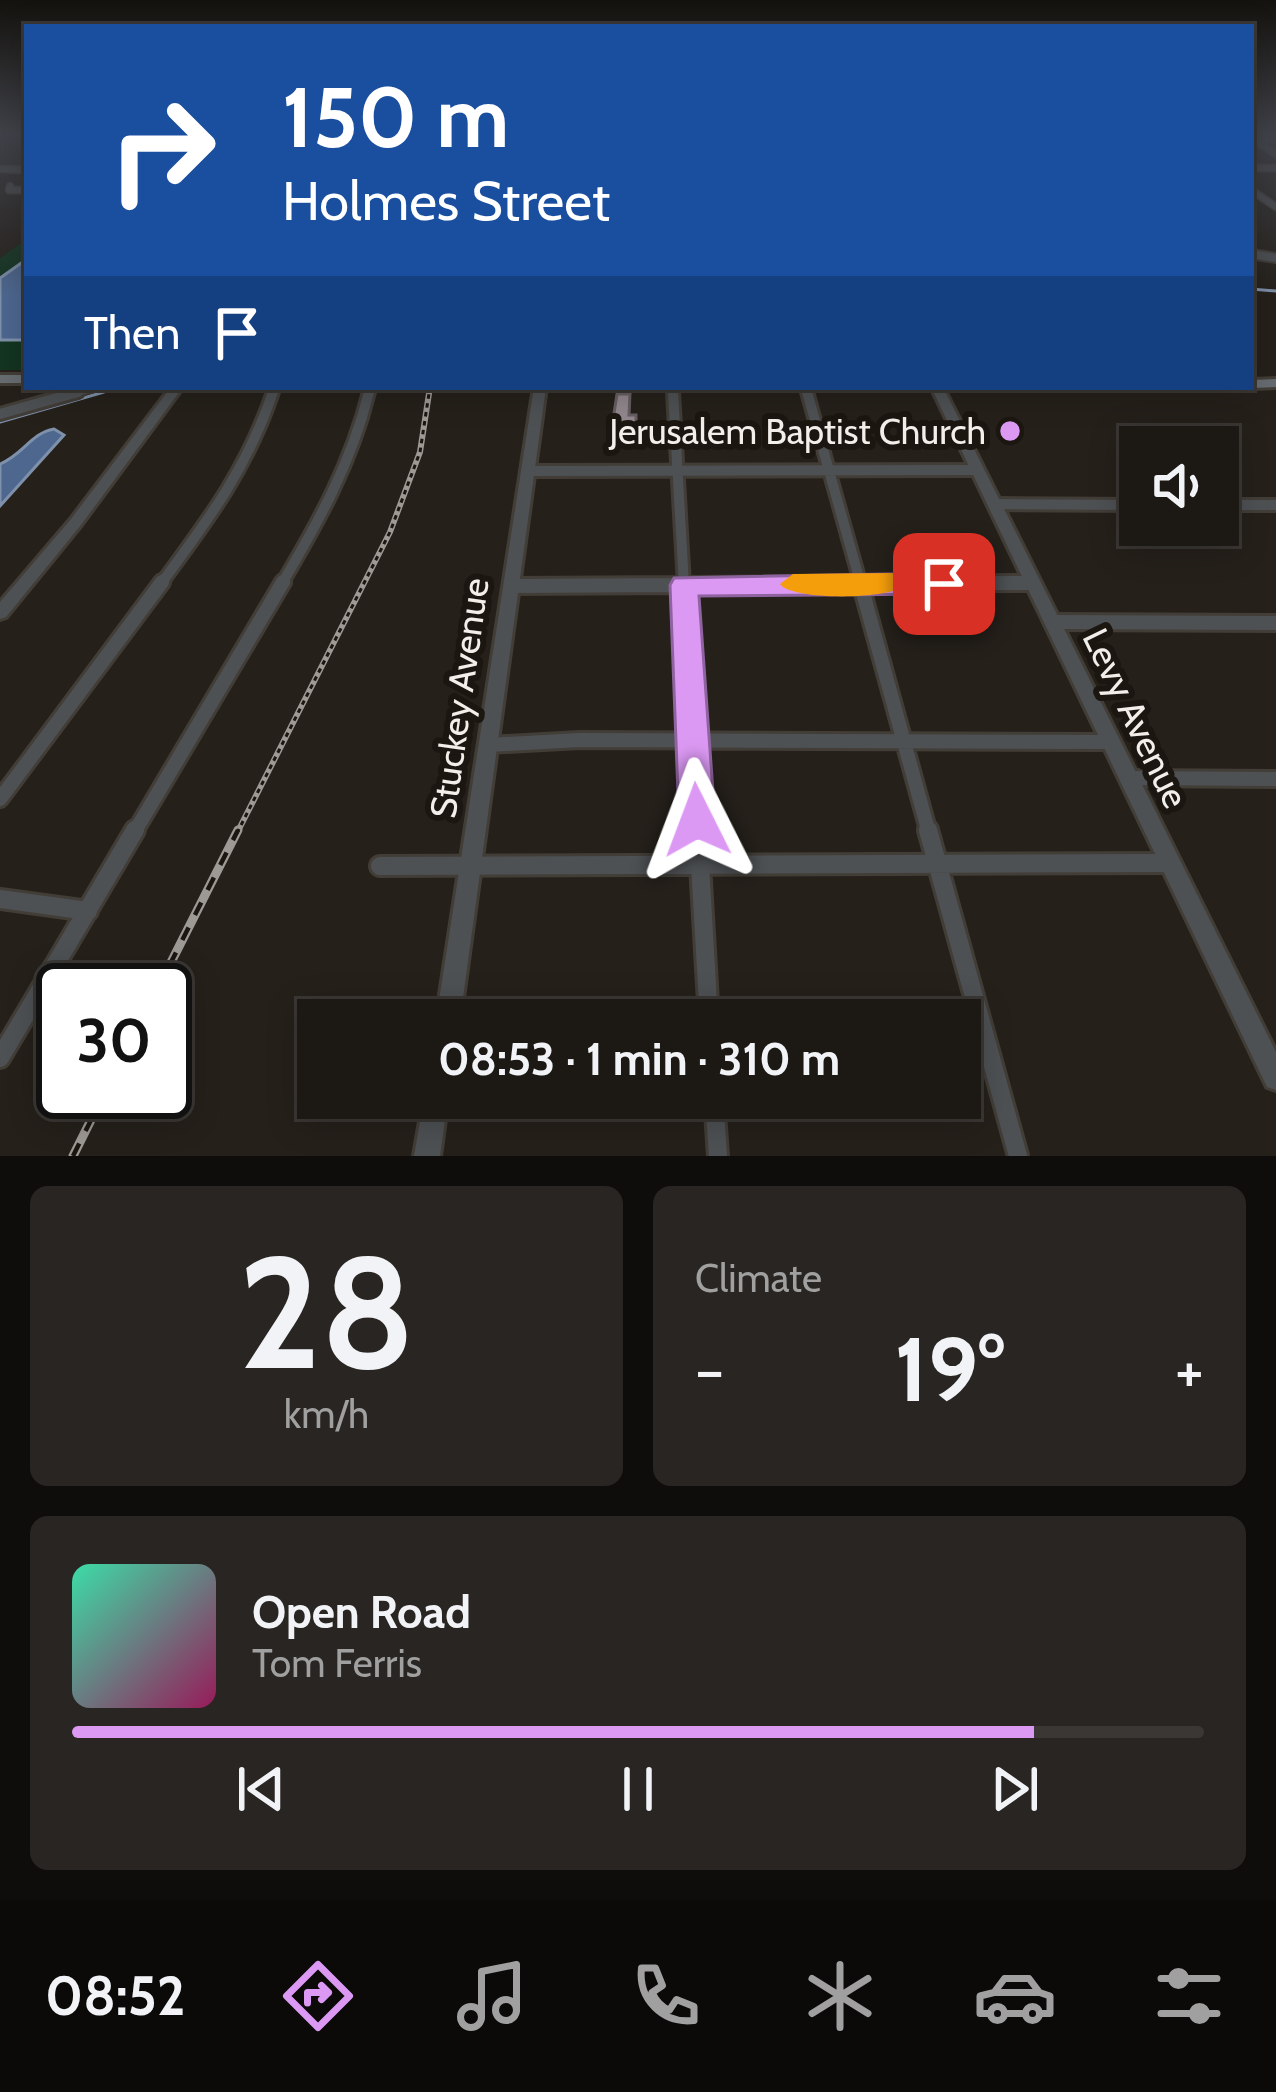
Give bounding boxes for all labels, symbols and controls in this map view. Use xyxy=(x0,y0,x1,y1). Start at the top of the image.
text: 150 m xyxy=(282,66,509,168)
icon: right xyxy=(84,72,240,228)
text: Holmes Street xyxy=(282,168,610,234)
icon: arrive xyxy=(204,300,270,366)
text: Then xyxy=(84,306,180,360)
place label: Jerusalem Baptist Church xyxy=(608,409,986,453)
marker: Jerusalem Baptist Church xyxy=(997,418,1023,444)
map controls xyxy=(1119,426,1239,546)
button: sound xyxy=(1119,426,1239,546)
pin xyxy=(893,533,995,635)
icon: arrive xyxy=(911,551,977,617)
street label: Stuckey Avenue xyxy=(420,575,498,821)
street label: Levy Avenue xyxy=(1074,621,1198,815)
position arrow xyxy=(634,757,760,883)
speed limit sign: 30 xyxy=(36,963,192,1119)
text: 08:53 · 1 min · 310 m xyxy=(438,1032,840,1086)
text: 28 xyxy=(238,1217,415,1407)
text: Climate xyxy=(695,1254,822,1302)
text: 19° xyxy=(895,1314,1004,1424)
text: − xyxy=(695,1329,724,1410)
text: + xyxy=(1175,1329,1204,1410)
text: km/h xyxy=(284,1390,369,1438)
text: Open Road xyxy=(252,1585,471,1639)
text: Tom Ferris xyxy=(252,1639,422,1687)
icon: previous xyxy=(228,1756,294,1822)
icon: pause xyxy=(605,1756,671,1822)
icon: next xyxy=(982,1756,1048,1822)
icon: directions xyxy=(276,1954,360,2038)
icon: music xyxy=(450,1954,534,2038)
icon: phone xyxy=(624,1954,708,2038)
icon: climate xyxy=(798,1954,882,2038)
icon: car xyxy=(973,1954,1057,2038)
icon: filters xyxy=(1147,1954,1231,2038)
text: 08:52 xyxy=(45,1963,185,2029)

